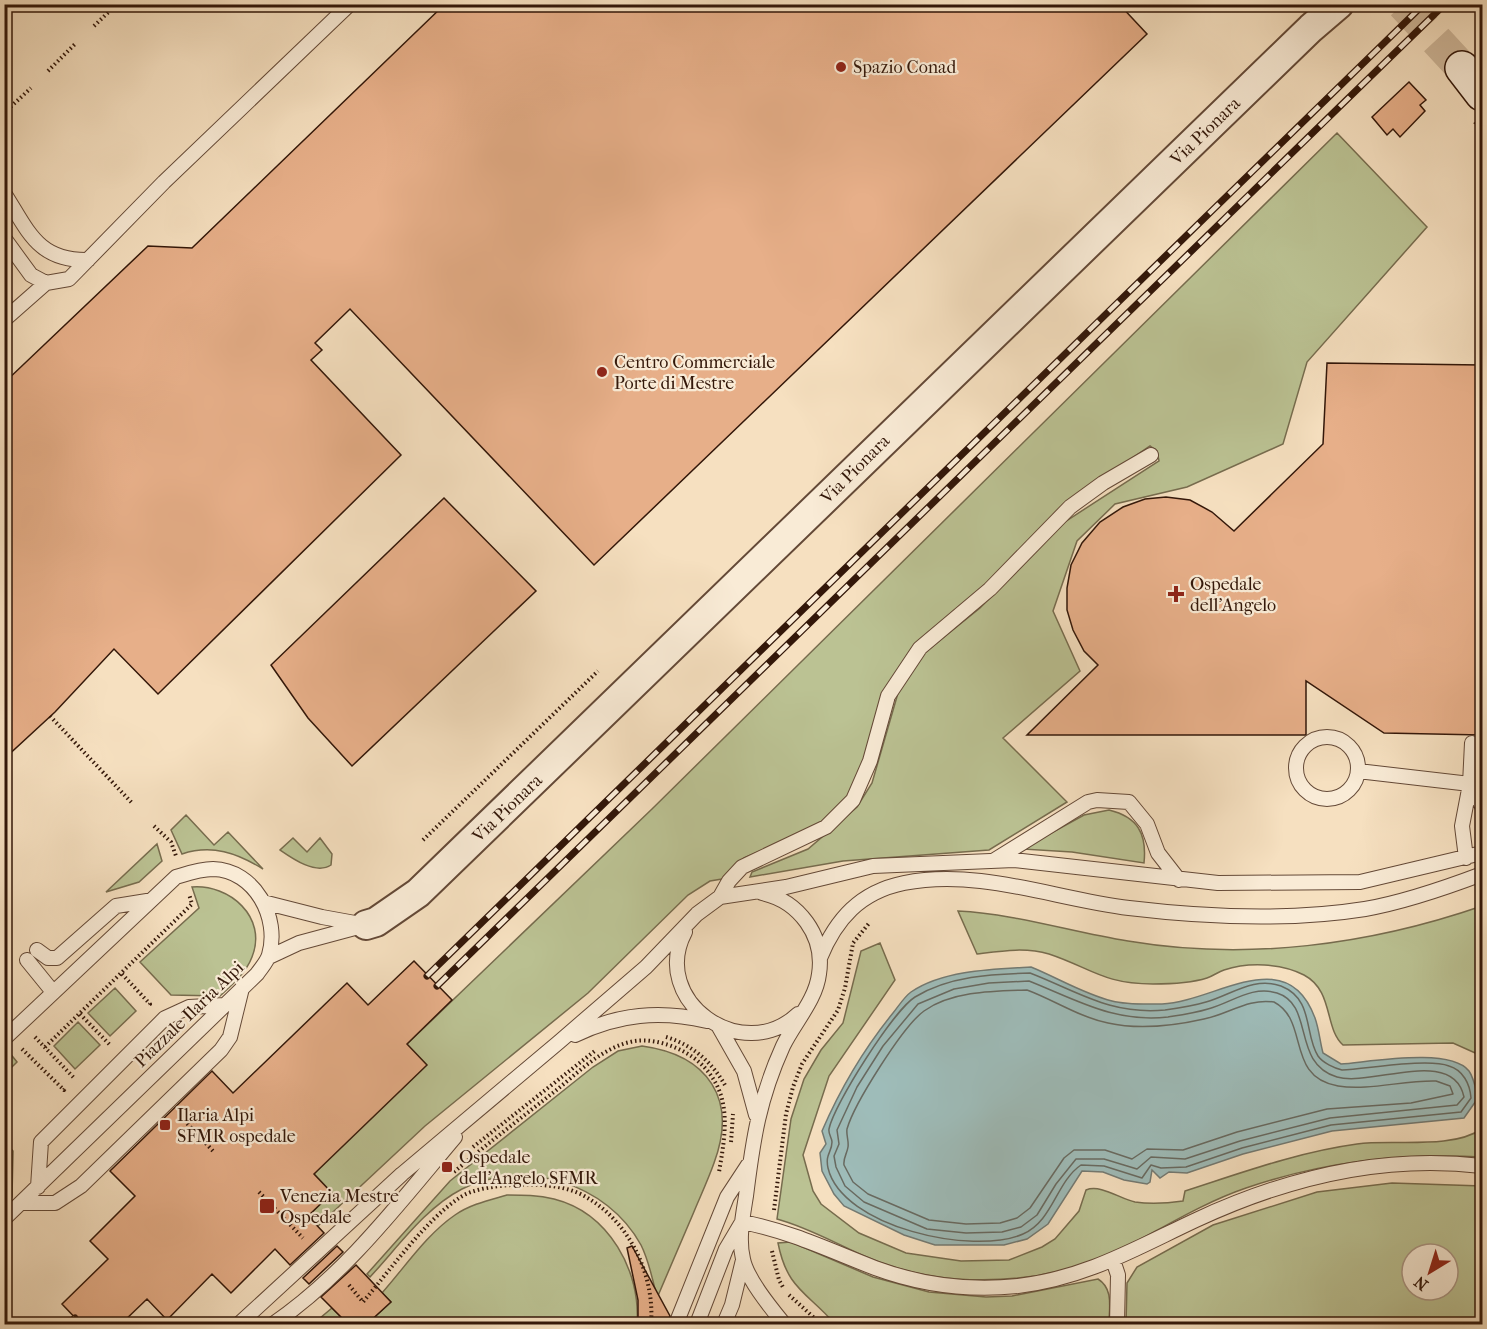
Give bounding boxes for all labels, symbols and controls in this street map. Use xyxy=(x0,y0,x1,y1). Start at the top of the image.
place label: Spazio Conad xyxy=(853,57,956,78)
marker: Spazio Conad xyxy=(834,60,848,74)
street label: Via Pionara xyxy=(1165,92,1245,171)
place label: Centro Commerciale Porte di Mestre xyxy=(614,352,775,394)
marker: Centro Commerciale Porte di Mestre xyxy=(595,365,609,379)
street label: Via Pionara xyxy=(816,430,895,509)
place label: Ospedale dell'Angelo xyxy=(1190,574,1276,616)
marker: Ospedale dell'Angelo xyxy=(1167,585,1185,603)
street label: Via Pionara xyxy=(467,769,547,848)
street label: Piazzale Ilaria Alpi xyxy=(130,956,249,1072)
place label: Ilaria Alpi SFMR ospedale xyxy=(177,1105,296,1147)
marker: Ilaria Alpi SFMR ospedale xyxy=(158,1118,172,1132)
place label: Ospedale dell'Angelo SFMR xyxy=(459,1147,598,1189)
marker: Ospedale dell'Angelo SFMR xyxy=(440,1160,454,1174)
place label: Venezia Mestre Ospedale xyxy=(279,1186,399,1228)
marker: Venezia Mestre Ospedale xyxy=(258,1197,276,1215)
north arrow xyxy=(1400,1242,1460,1302)
text: N xyxy=(1410,1272,1432,1295)

